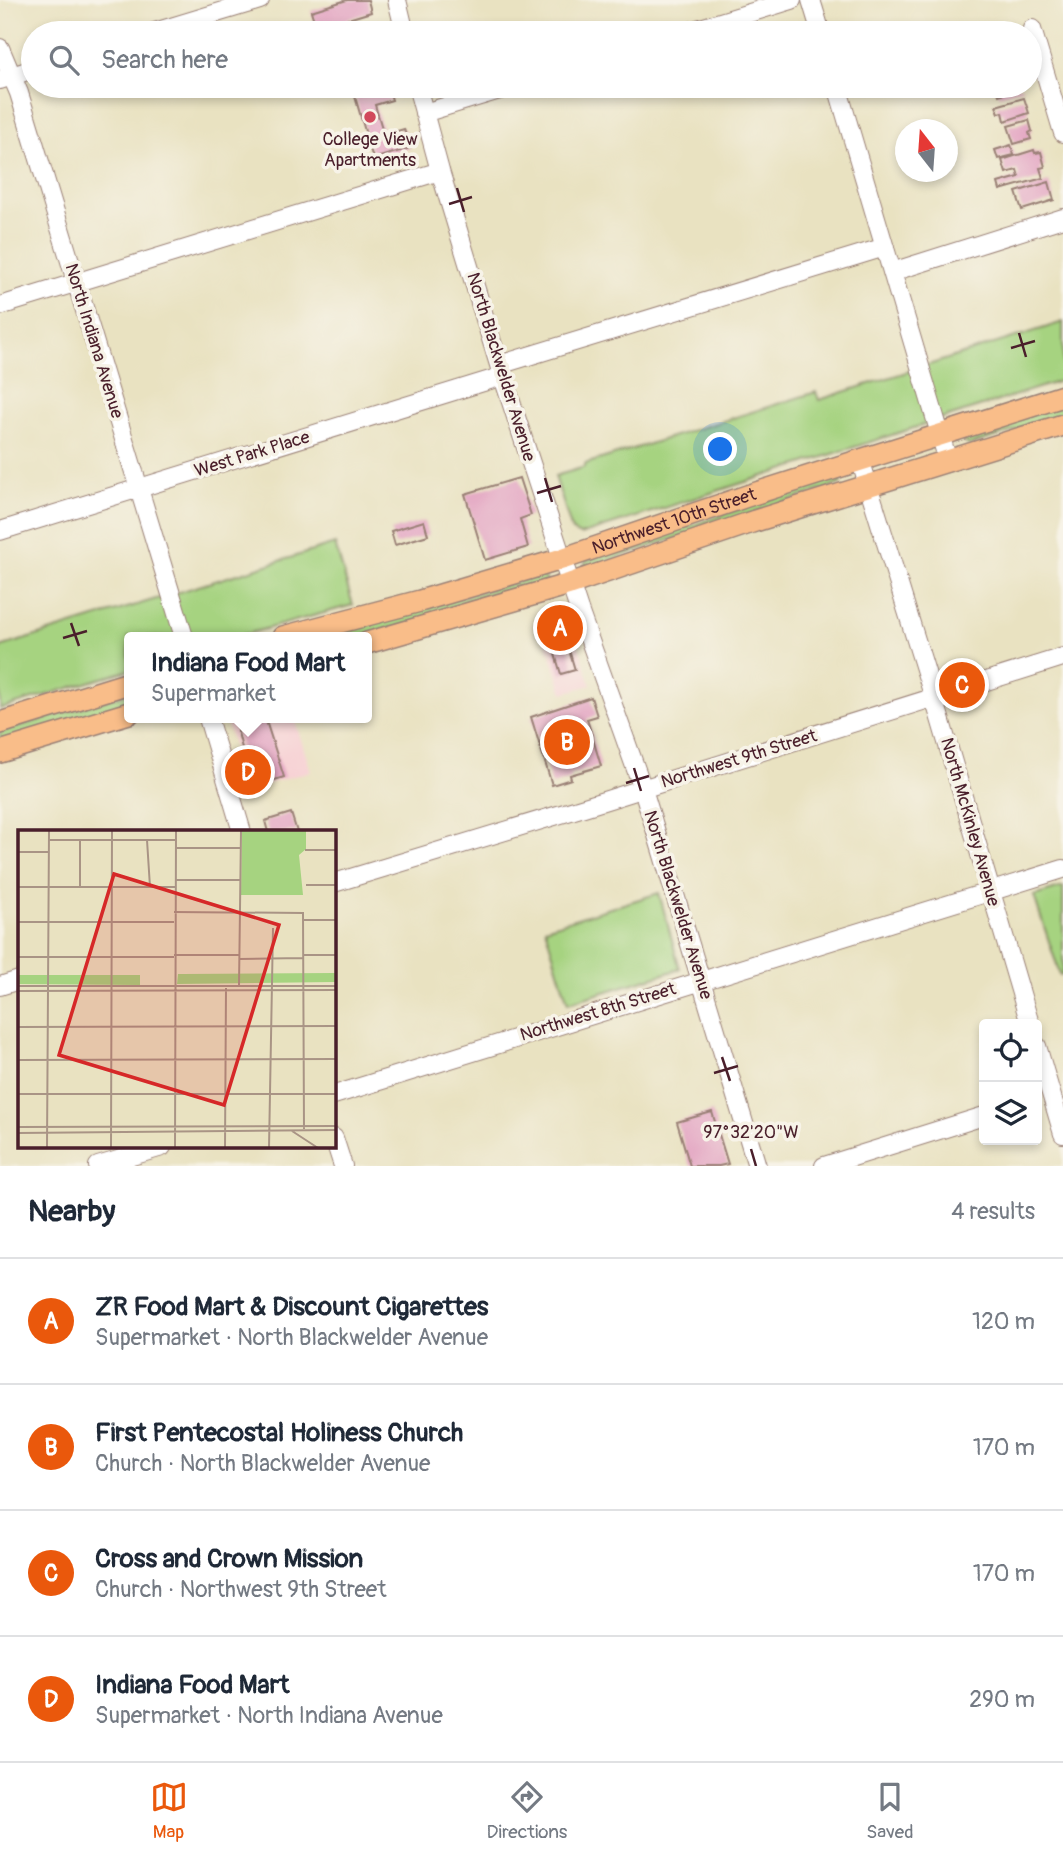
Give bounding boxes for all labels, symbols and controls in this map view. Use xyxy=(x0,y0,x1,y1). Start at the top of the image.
search box xyxy=(21,21,1042,98)
icon: search xyxy=(45,41,83,79)
text: Search here xyxy=(101,44,228,76)
marker: College View Apartments xyxy=(362,109,378,125)
north arrow xyxy=(895,119,958,182)
place label: College View Apartments xyxy=(322,128,418,172)
street label: North Indiana Avenue xyxy=(59,261,129,421)
street label: North Blackwelder Avenue xyxy=(461,270,541,464)
street label: West Park Place xyxy=(192,425,313,482)
your location xyxy=(703,432,737,466)
street label: Northwest 10th Street xyxy=(589,482,760,559)
pin: A xyxy=(537,602,583,654)
popup xyxy=(124,632,372,723)
text: Indiana Food Mart xyxy=(151,647,345,679)
pin: C xyxy=(939,659,985,711)
text: Supermarket xyxy=(151,679,276,708)
pin: B xyxy=(544,716,590,768)
street label: Northwest 9th Street xyxy=(658,724,820,794)
street label: North McKinley Avenue xyxy=(935,735,1005,909)
pin: D xyxy=(225,746,271,798)
street label: North Blackwelder Avenue xyxy=(638,808,718,1002)
inset map xyxy=(18,830,336,1148)
street label: Northwest 8th Street xyxy=(517,977,679,1047)
map controls xyxy=(979,1019,1042,1145)
button: locate xyxy=(979,1019,1042,1082)
button: layers xyxy=(979,1082,1042,1145)
text: 97°32'20"W xyxy=(703,1121,799,1144)
text: Nearby xyxy=(28,1193,115,1230)
text: 4 results xyxy=(951,1197,1035,1226)
text: ZR Food Mart & Discount Cigarettes xyxy=(95,1291,488,1323)
text: A xyxy=(44,1307,58,1336)
text: 120 m xyxy=(972,1307,1035,1336)
text: Supermarket · North Blackwelder Avenue xyxy=(95,1323,488,1352)
text: First Pentecostal Holiness Church xyxy=(95,1417,463,1449)
text: B xyxy=(44,1433,58,1462)
text: 170 m xyxy=(973,1433,1035,1462)
text: Church · North Blackwelder Avenue xyxy=(95,1449,430,1478)
text: Cross and Crown Mission xyxy=(95,1543,363,1575)
text: C xyxy=(44,1559,58,1588)
text: 170 m xyxy=(973,1559,1035,1588)
text: Church · Northwest 9th Street xyxy=(95,1575,386,1604)
text: Indiana Food Mart xyxy=(95,1669,289,1701)
text: D xyxy=(44,1685,58,1714)
text: 290 m xyxy=(969,1685,1035,1714)
text: Supermarket · North Indiana Avenue xyxy=(95,1701,443,1730)
tab: Map xyxy=(150,1778,188,1844)
tab: Directions xyxy=(487,1778,567,1844)
tab: Saved xyxy=(866,1778,913,1844)

